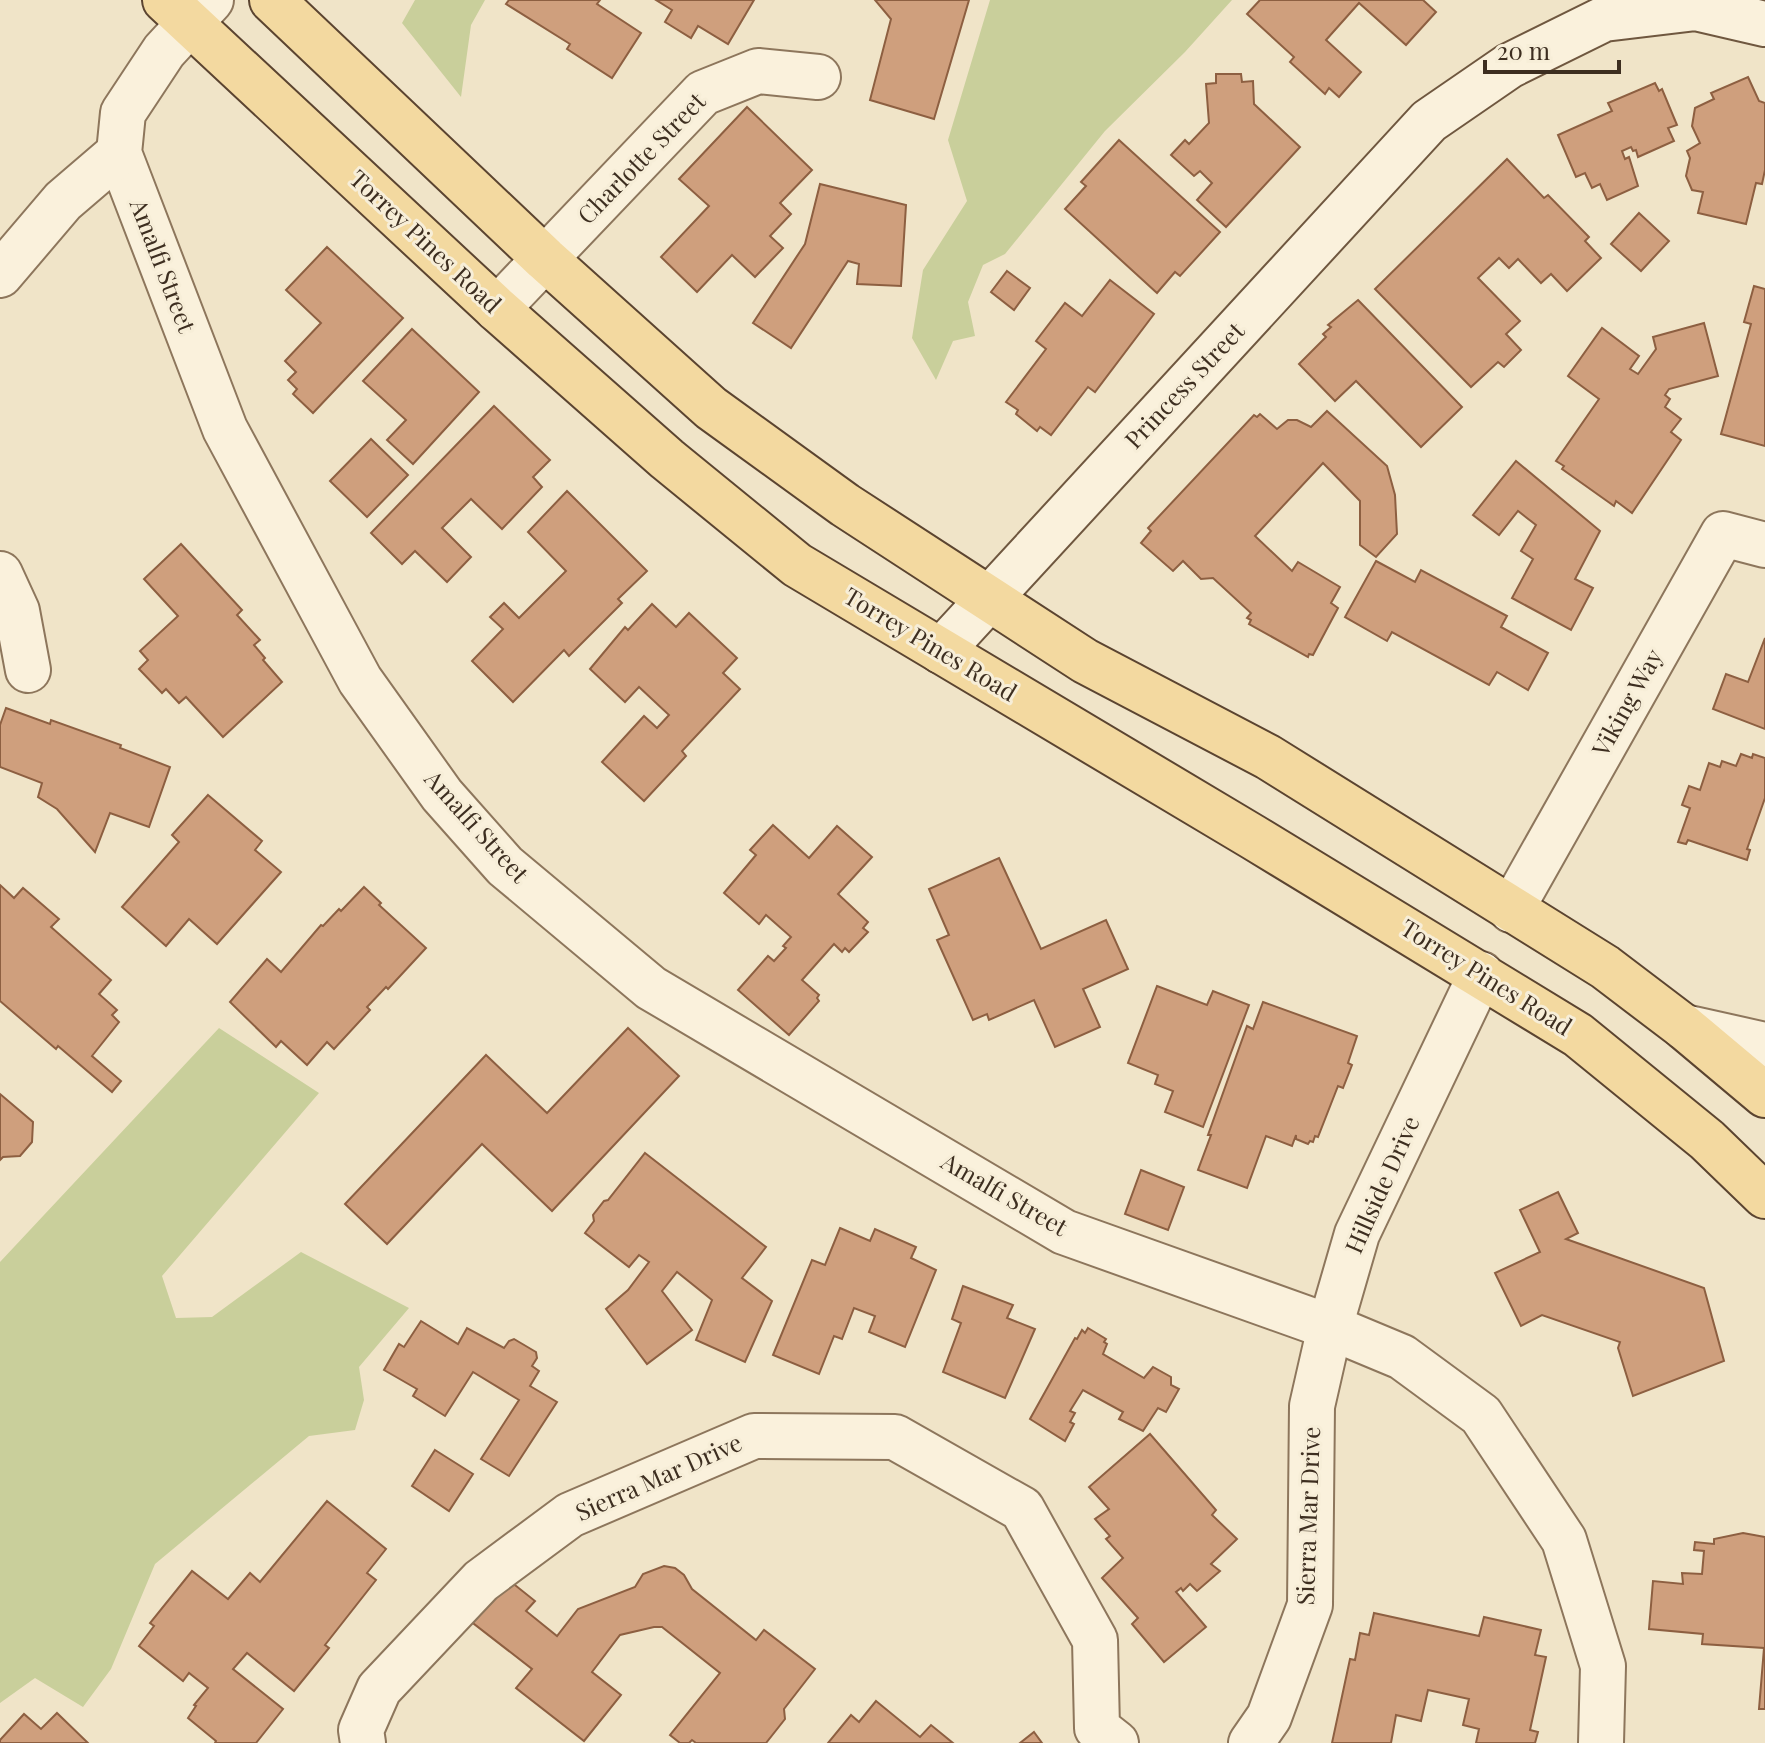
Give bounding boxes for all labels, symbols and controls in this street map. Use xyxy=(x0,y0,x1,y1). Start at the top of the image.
scale bar xyxy=(1485,24,1619,74)
text: 20 m xyxy=(1497,34,1550,66)
street label: Charlotte Street xyxy=(570,85,712,230)
street label: Torrey Pines Road xyxy=(344,162,509,319)
street label: Amalfi Street xyxy=(123,193,204,337)
street label: Princess Street xyxy=(1117,314,1251,455)
street label: Torrey Pines Road xyxy=(839,579,1023,708)
street label: Viking Way xyxy=(1583,643,1669,762)
street label: Amalfi Street xyxy=(418,762,537,889)
street label: Torrey Pines Road xyxy=(1395,911,1579,1042)
street label: Hillside Drive xyxy=(1337,1110,1426,1258)
street label: Amalfi Street xyxy=(935,1144,1074,1243)
street label: Sierra Mar Drive xyxy=(570,1425,746,1527)
street label: Sierra Mar Drive xyxy=(1288,1426,1326,1606)

